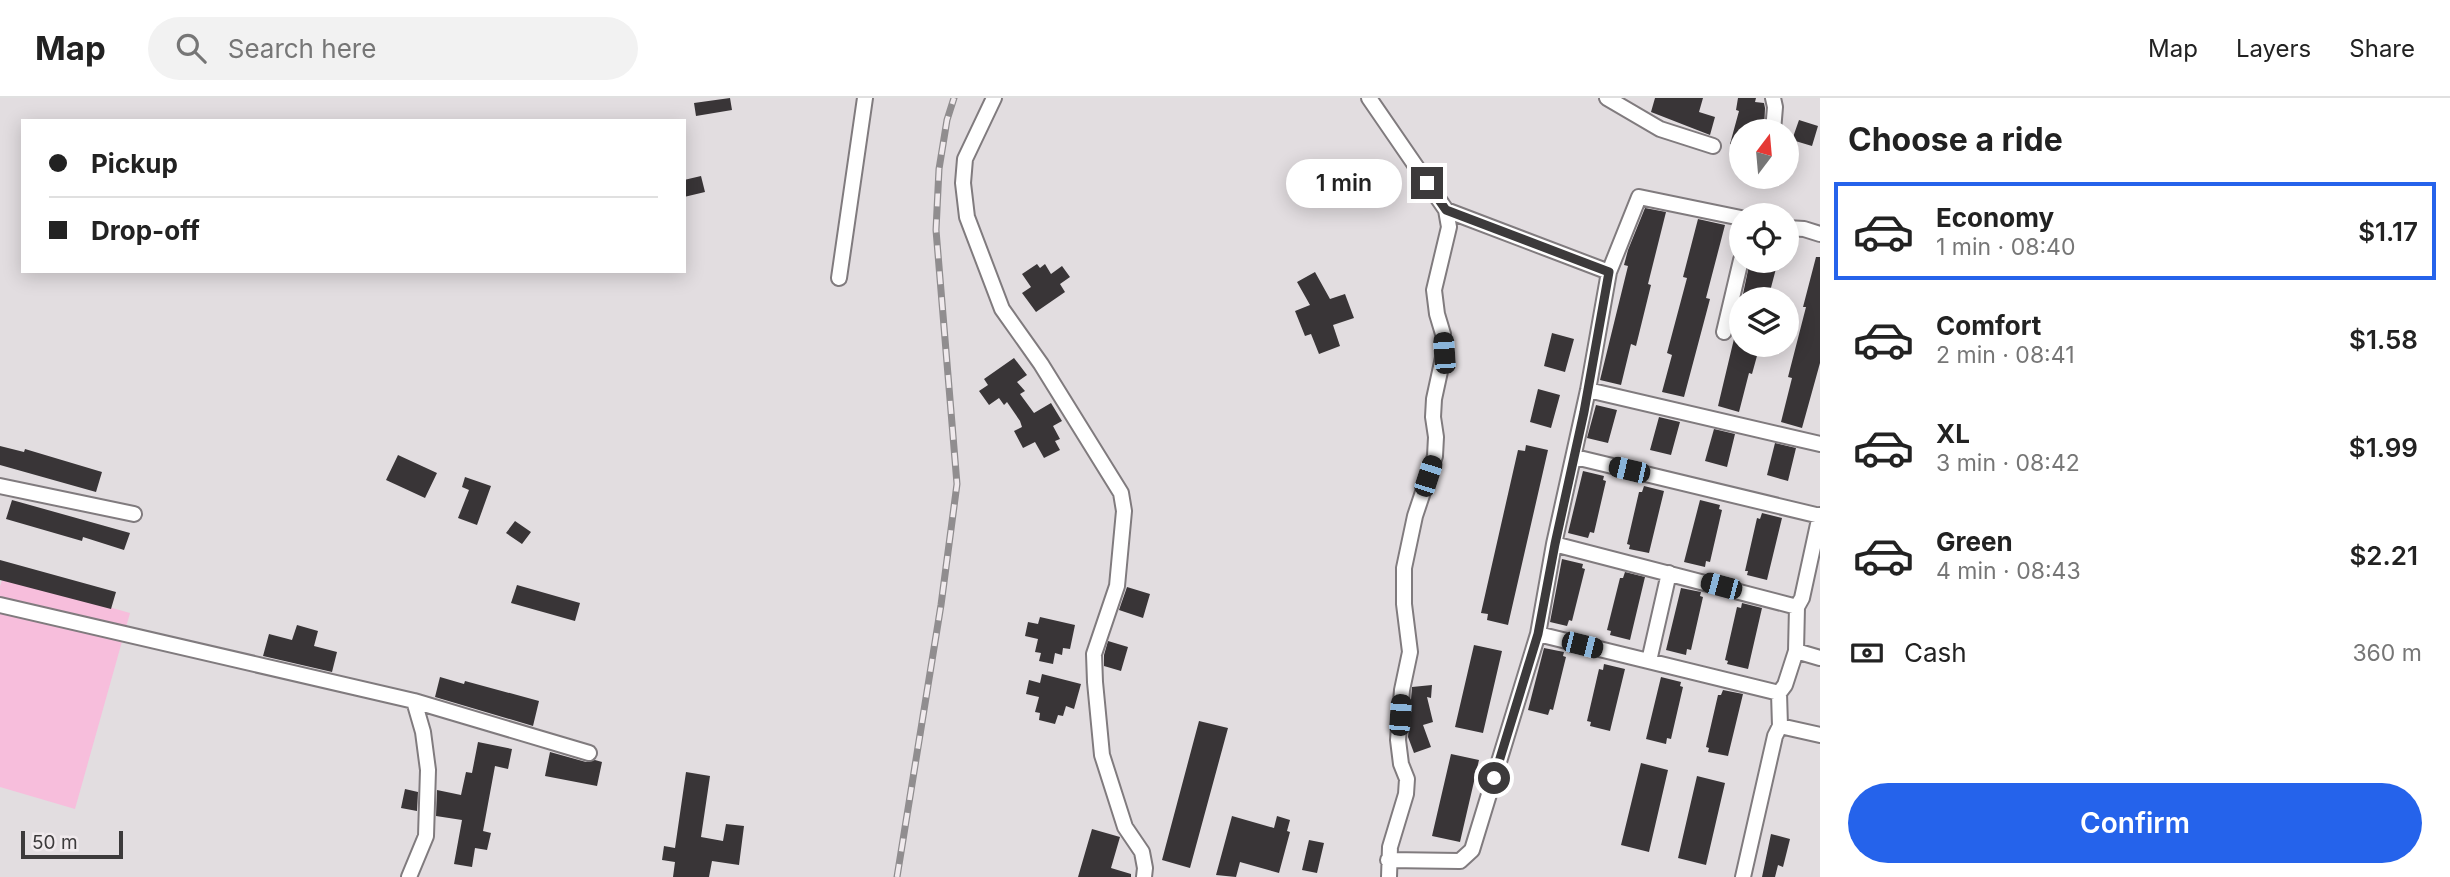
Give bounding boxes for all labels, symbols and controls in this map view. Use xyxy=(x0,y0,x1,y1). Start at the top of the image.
search box xyxy=(148,17,638,80)
text: Map xyxy=(35,28,106,68)
icon: search xyxy=(172,29,210,67)
text: Search here xyxy=(228,33,376,64)
text: Map xyxy=(2148,34,2198,63)
text: Layers xyxy=(2236,34,2311,63)
text: Share xyxy=(2349,34,2415,63)
north arrow xyxy=(1729,119,1799,189)
map controls xyxy=(1729,119,1799,357)
text: Choose a ride xyxy=(1848,120,2063,159)
text: Pickup xyxy=(91,148,178,179)
callout: 1 min xyxy=(1287,158,1402,208)
route end xyxy=(1411,167,1443,199)
text: 1 min xyxy=(1316,169,1372,197)
icon: car xyxy=(1852,200,1915,263)
text: Economy xyxy=(1936,202,2054,233)
button: locate xyxy=(1729,203,1799,273)
text: Drop-off xyxy=(91,215,200,246)
text: $1.17 xyxy=(2358,216,2418,247)
text: 1 min · 08:40 xyxy=(1936,233,2075,261)
button: layers xyxy=(1729,287,1799,357)
icon: car xyxy=(1852,308,1915,371)
text: Comfort xyxy=(1936,310,2041,341)
text: $1.58 xyxy=(2349,324,2418,355)
car xyxy=(1433,331,1456,375)
text: 2 min · 08:41 xyxy=(1936,341,2075,369)
icon: car xyxy=(1852,416,1915,479)
text: XL xyxy=(1936,418,1970,449)
text: $1.99 xyxy=(2349,432,2418,463)
text: 3 min · 08:42 xyxy=(1936,449,2080,477)
car xyxy=(1412,453,1445,499)
car xyxy=(1607,455,1652,485)
icon: car xyxy=(1852,524,1915,587)
text: Green xyxy=(1936,526,2013,557)
text: $2.21 xyxy=(2349,540,2418,571)
text: 4 min · 08:43 xyxy=(1936,557,2081,585)
car xyxy=(1698,570,1745,602)
car xyxy=(1560,630,1605,660)
icon: cash xyxy=(1848,634,1886,672)
text: Cash xyxy=(1904,637,1967,668)
text: 360 m xyxy=(2352,639,2422,667)
car xyxy=(1389,693,1412,737)
route start xyxy=(1478,762,1510,794)
button: Confirm xyxy=(1848,783,2422,863)
scale bar xyxy=(21,828,122,860)
text: 50 m xyxy=(32,831,78,854)

